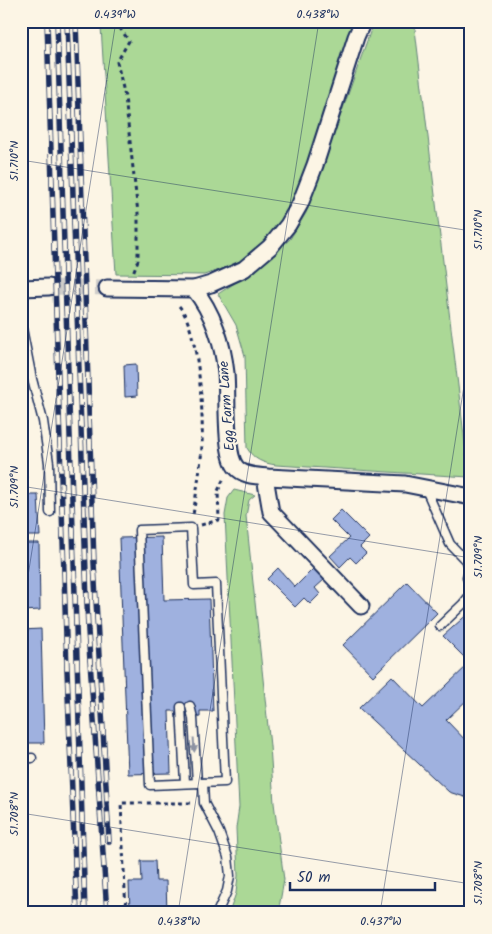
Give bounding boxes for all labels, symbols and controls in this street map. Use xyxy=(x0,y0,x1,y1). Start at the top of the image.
text: 0.439°W xyxy=(94,5,136,24)
text: 0.438°W xyxy=(297,5,339,24)
text: 51.710°N xyxy=(5,141,24,181)
text: 51.710°N xyxy=(469,210,488,250)
street label: Egg Farm Lane xyxy=(213,359,241,452)
text: 51.709°N xyxy=(5,466,24,508)
text: 51.709°N xyxy=(469,536,488,578)
one-way arrow xyxy=(191,737,199,753)
text: 51.708°N xyxy=(5,792,24,836)
scale bar xyxy=(290,859,434,891)
text: 51.708°N xyxy=(469,861,488,905)
text: 50 m xyxy=(297,866,331,890)
text: 0.438°W xyxy=(158,912,200,931)
text: 0.437°W xyxy=(360,912,402,931)

